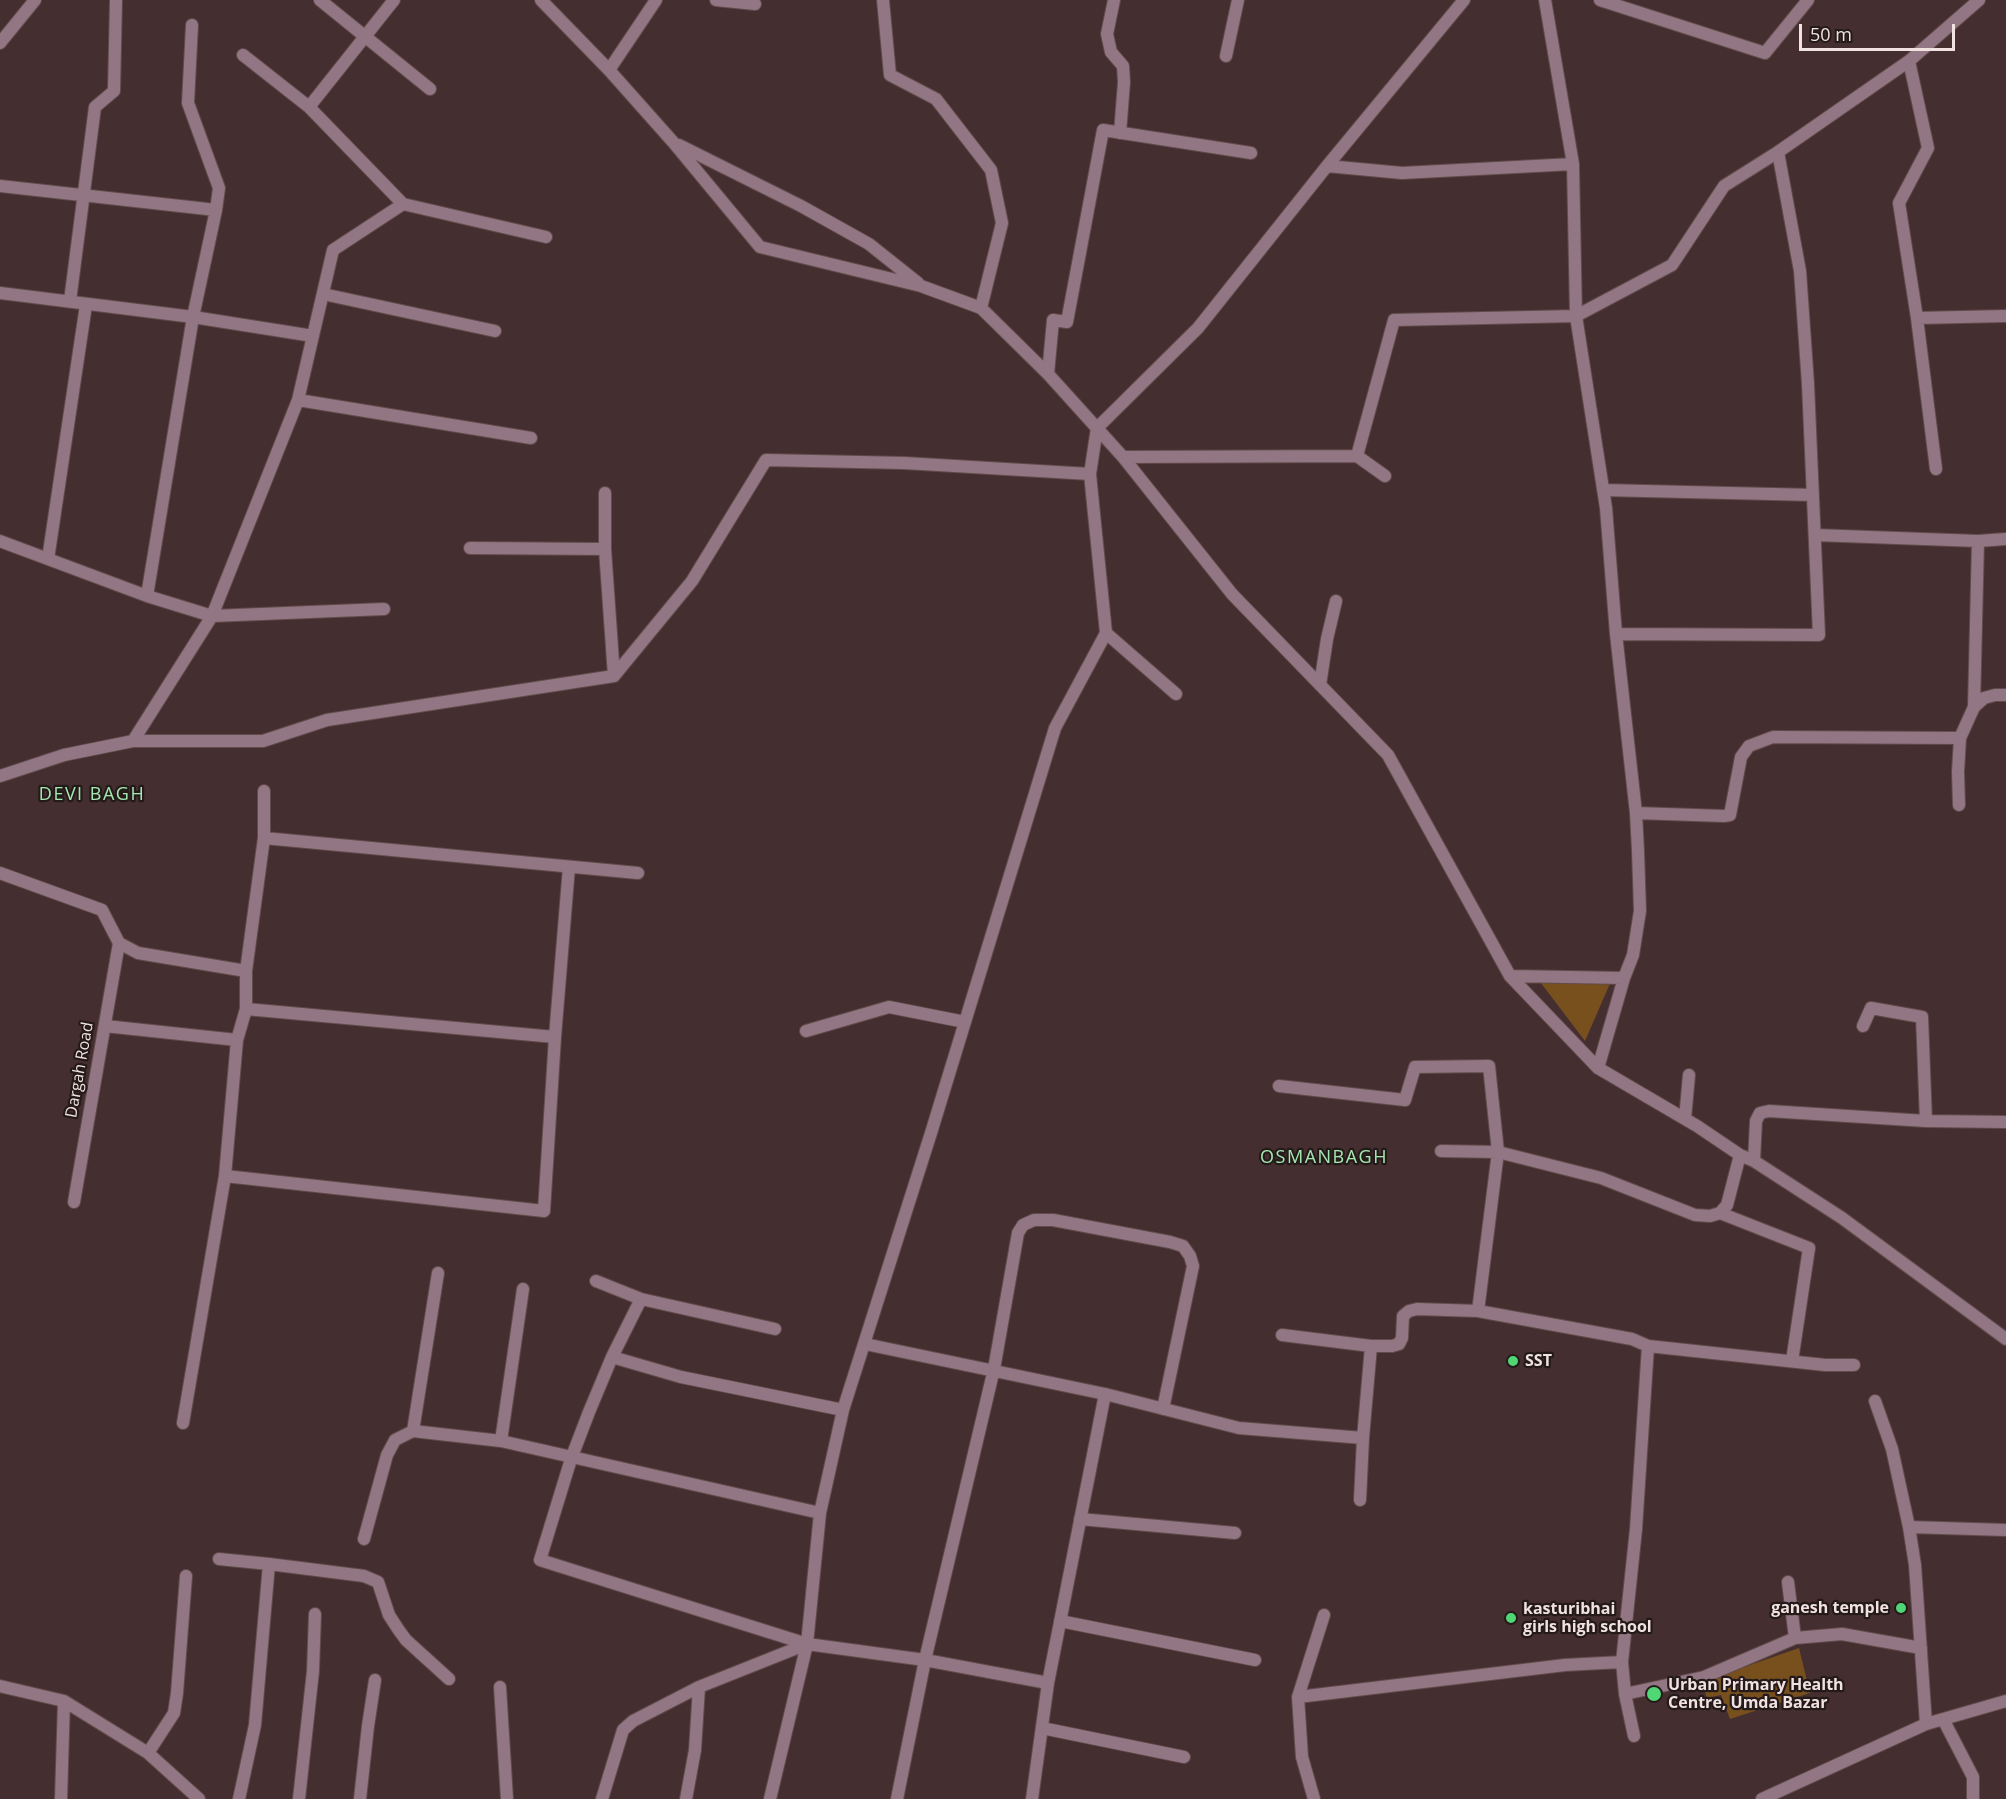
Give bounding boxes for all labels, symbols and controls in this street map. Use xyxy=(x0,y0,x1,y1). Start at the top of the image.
scale bar xyxy=(1802,12,1958,50)
text: 50 m xyxy=(1810,22,1852,46)
district label: DEVI BAGH xyxy=(39,784,145,806)
street label: Dargah Road xyxy=(62,1021,98,1119)
district label: OSMANBAGH xyxy=(1260,1147,1388,1169)
place label: SST xyxy=(1525,1351,1552,1371)
marker: SST xyxy=(1506,1354,1520,1368)
place label: ganesh temple xyxy=(1771,1598,1889,1618)
place label: kasturibhai girls high school xyxy=(1523,1599,1652,1637)
marker: ganesh temple xyxy=(1894,1601,1908,1615)
marker: kasturibhai girls high school xyxy=(1504,1611,1518,1625)
place label: Urban Primary Health Centre, Umda Bazar xyxy=(1668,1675,1844,1713)
marker: Urban Primary Health Centre, Umda Bazar xyxy=(1645,1685,1663,1703)

